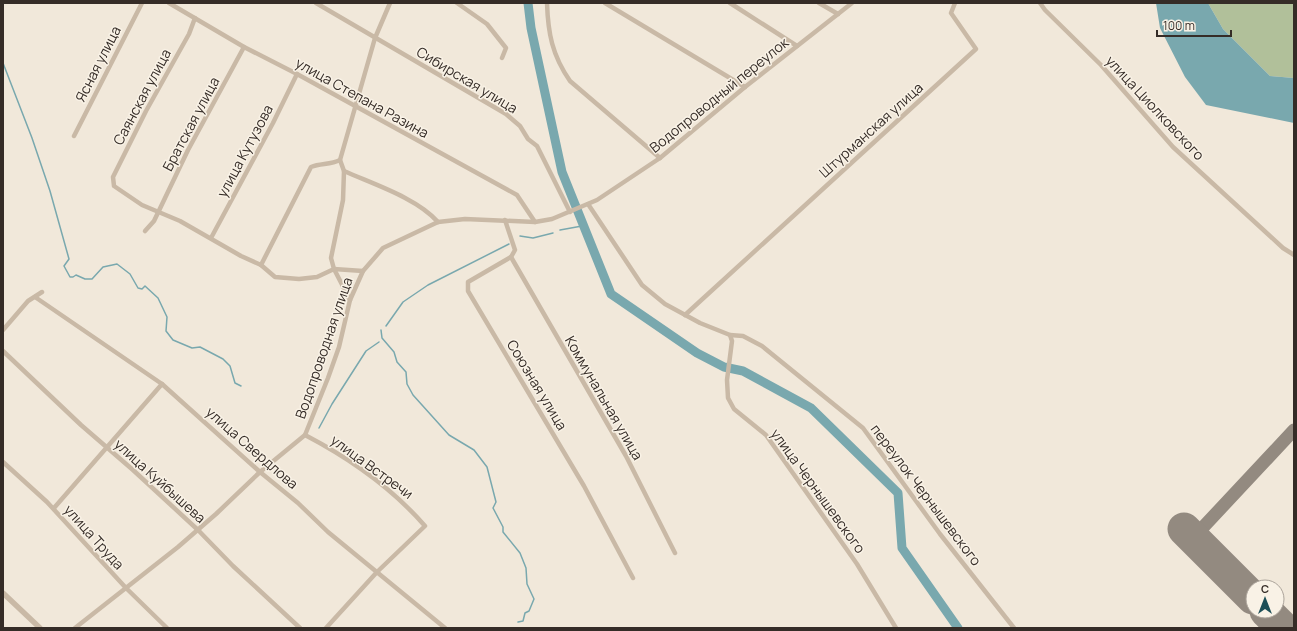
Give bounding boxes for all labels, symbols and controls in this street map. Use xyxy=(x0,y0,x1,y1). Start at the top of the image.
scale bar xyxy=(1157,12,1231,38)
text: 100 m xyxy=(1163,17,1195,34)
street label: Ясная улица xyxy=(70,23,125,105)
street label: Водопроводный переулок xyxy=(645,32,793,157)
street label: Сибирская улица xyxy=(413,42,521,117)
street label: Саянская улица xyxy=(108,45,175,148)
street label: улица Циолковского xyxy=(1102,51,1209,164)
street label: улица Степана Разина xyxy=(292,53,432,142)
street label: Братская улица xyxy=(158,73,223,174)
street label: Штурманская улица xyxy=(815,78,927,181)
street label: улица Кутузова xyxy=(212,101,277,200)
street label: Водопроводная улица xyxy=(290,275,357,421)
street label: Коммунальная улица xyxy=(561,332,648,463)
street label: Союзная улица xyxy=(503,336,572,434)
street label: улица Свердлова xyxy=(202,402,302,493)
street label: переулок Чернышевского xyxy=(867,420,986,569)
street label: улица Чернышевского xyxy=(767,425,870,557)
street label: улица Встречи xyxy=(327,430,417,503)
street label: улица Куйбышева xyxy=(111,434,210,527)
street label: улица Труда xyxy=(60,500,129,573)
north arrow xyxy=(1245,579,1285,619)
text: С xyxy=(1261,581,1269,596)

